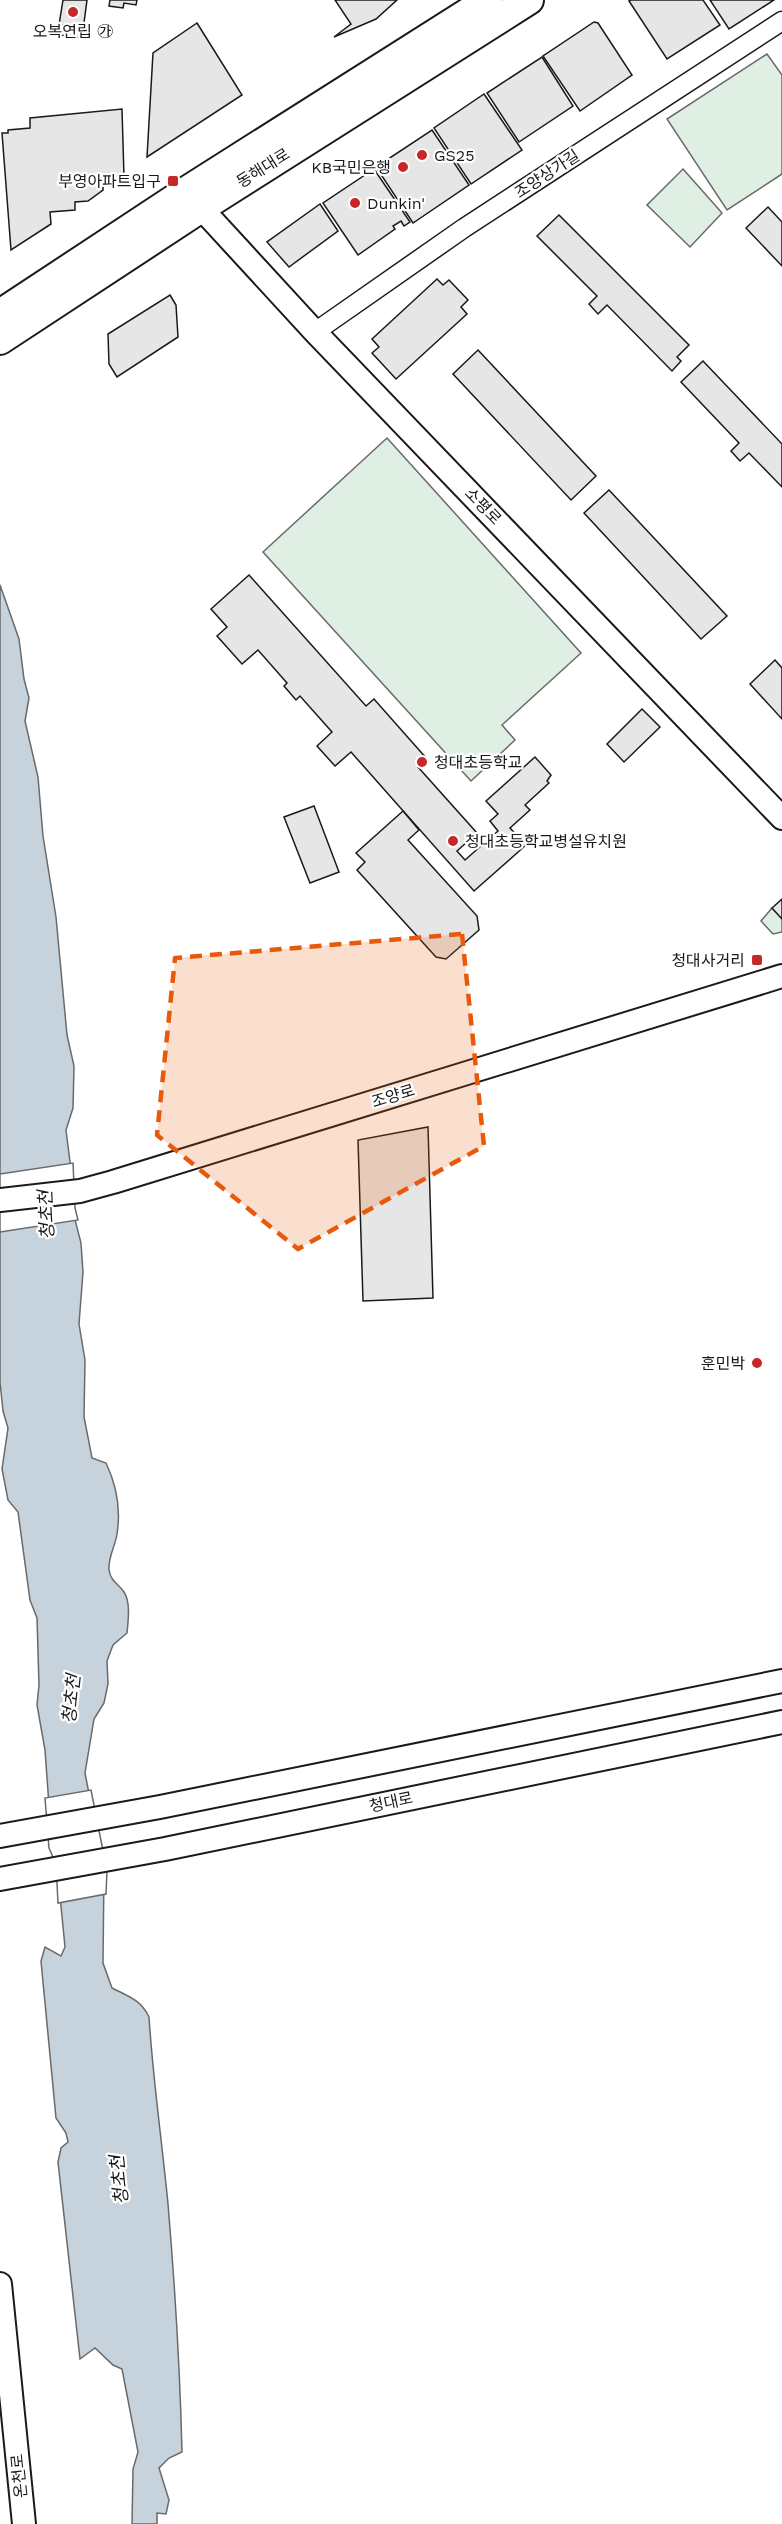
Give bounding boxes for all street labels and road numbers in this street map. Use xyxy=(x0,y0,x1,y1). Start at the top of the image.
street label: 동해대로 xyxy=(233,144,293,192)
street label: 조양상가길 xyxy=(511,146,583,202)
street label: 소평로 xyxy=(461,484,505,529)
street label: 조양로 xyxy=(369,1080,417,1112)
street label: 청대로 xyxy=(367,1788,415,1816)
street label: 온천로 xyxy=(7,2453,31,2499)

